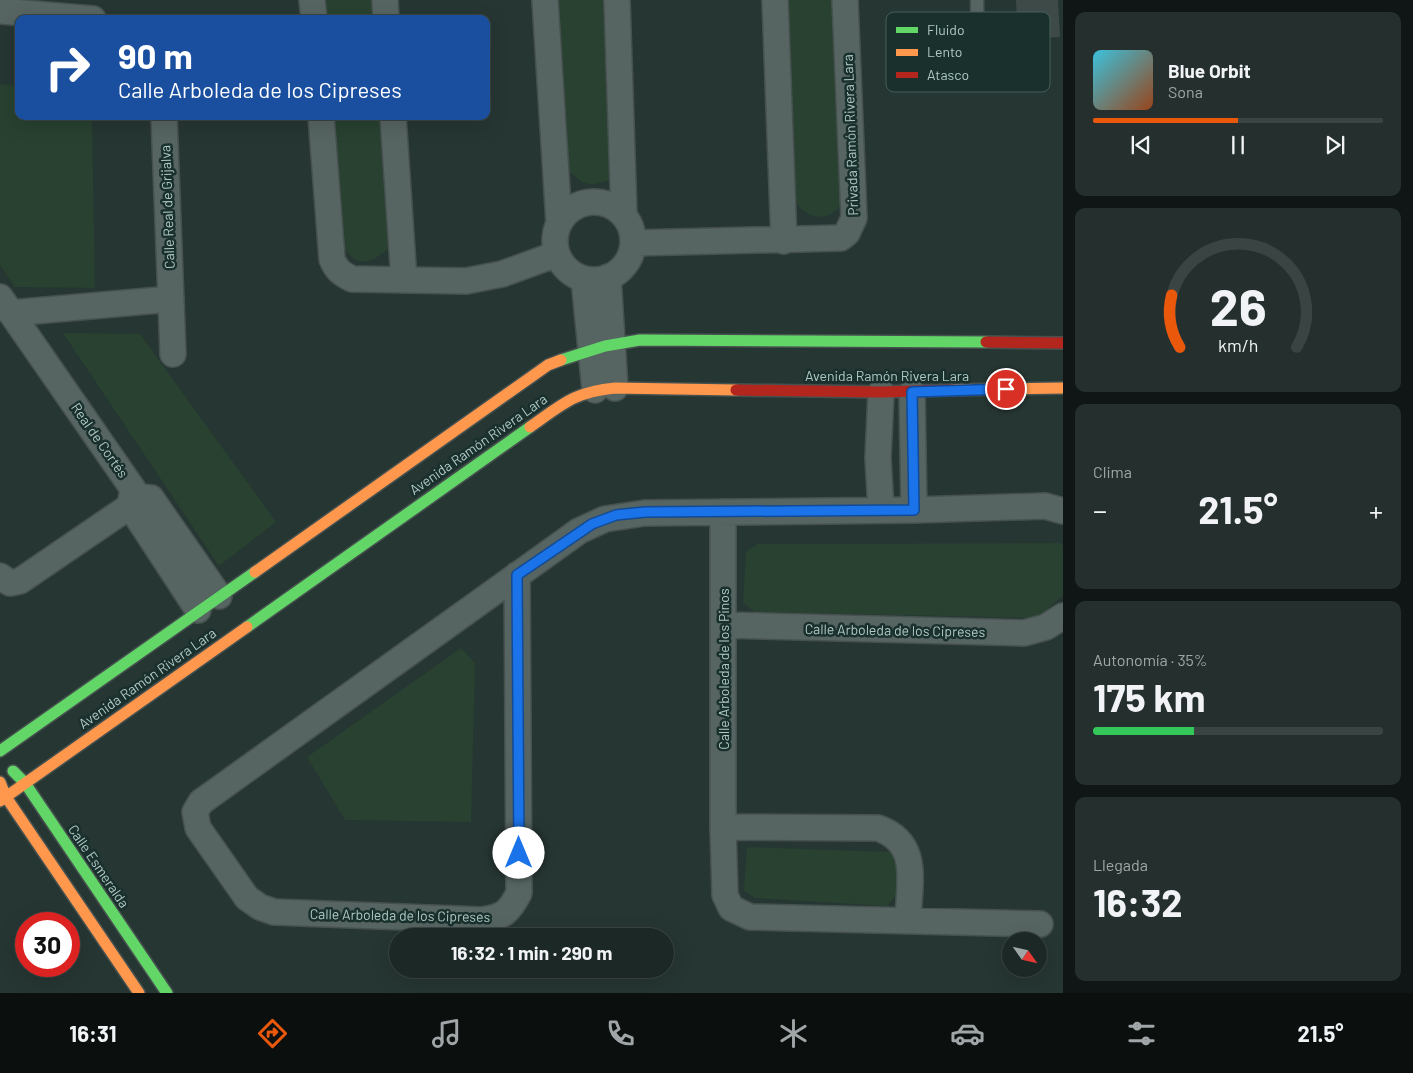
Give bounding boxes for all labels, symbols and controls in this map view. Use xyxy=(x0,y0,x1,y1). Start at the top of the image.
legend xyxy=(886,12,1050,92)
text: Fluido xyxy=(927,21,965,38)
text: 90 m xyxy=(118,34,193,76)
icon: right xyxy=(35,35,100,100)
text: Lento xyxy=(927,43,962,60)
street label: Privada Ramón Rivera Lara xyxy=(839,54,861,216)
text: Blue Orbit xyxy=(1168,59,1251,82)
text: Atasco xyxy=(927,66,969,83)
text: Calle Arboleda de los Cipreses xyxy=(118,76,402,102)
text: Sona xyxy=(1168,82,1203,101)
icon: previous xyxy=(1127,131,1155,159)
icon: pause xyxy=(1224,131,1252,159)
icon: next xyxy=(1321,131,1349,159)
street label: Calle Real de Grijalva xyxy=(156,145,178,269)
text: 26 xyxy=(1209,274,1267,336)
text: km/h xyxy=(1218,334,1258,356)
street label: Avenida Ramón Rivera Lara xyxy=(805,367,969,384)
pin xyxy=(985,368,1027,410)
icon: arrive xyxy=(992,375,1020,403)
street label: Avenida Ramón Rivera Lara xyxy=(406,390,550,498)
street label: Real de Cortés xyxy=(68,399,132,481)
text: Clima xyxy=(1093,462,1132,481)
text: 21.5° xyxy=(1198,486,1278,532)
text: − xyxy=(1093,493,1107,527)
text: + xyxy=(1369,493,1383,527)
street label: Calle Arboleda de los Pinos xyxy=(715,588,732,750)
street label: Calle Arboleda de los Cipreses xyxy=(805,620,986,640)
street label: Avenida Ramón Rivera Lara xyxy=(75,624,219,732)
text: Autonomía · 35% xyxy=(1093,650,1207,669)
text: 175 km xyxy=(1093,674,1205,720)
street label: Calle Esmeralda xyxy=(65,821,133,911)
position arrow xyxy=(492,826,544,878)
text: Llegada xyxy=(1093,855,1148,874)
text: 16:32 xyxy=(1093,879,1183,925)
street label: Calle Arboleda de los Cipreses xyxy=(310,905,491,925)
speed limit sign: 30 xyxy=(15,912,80,977)
north arrow xyxy=(1002,932,1048,978)
map controls xyxy=(1002,932,1047,977)
text: 16:32 · 1 min · 290 m xyxy=(451,941,612,964)
icon: directions xyxy=(255,1016,290,1051)
icon: music xyxy=(429,1016,464,1051)
icon: phone xyxy=(603,1016,638,1051)
icon: climate xyxy=(776,1016,811,1051)
icon: car xyxy=(950,1016,985,1051)
icon: filters xyxy=(1124,1016,1159,1051)
text: 16:31 xyxy=(69,1020,117,1046)
text: 21.5° xyxy=(1297,1020,1344,1046)

